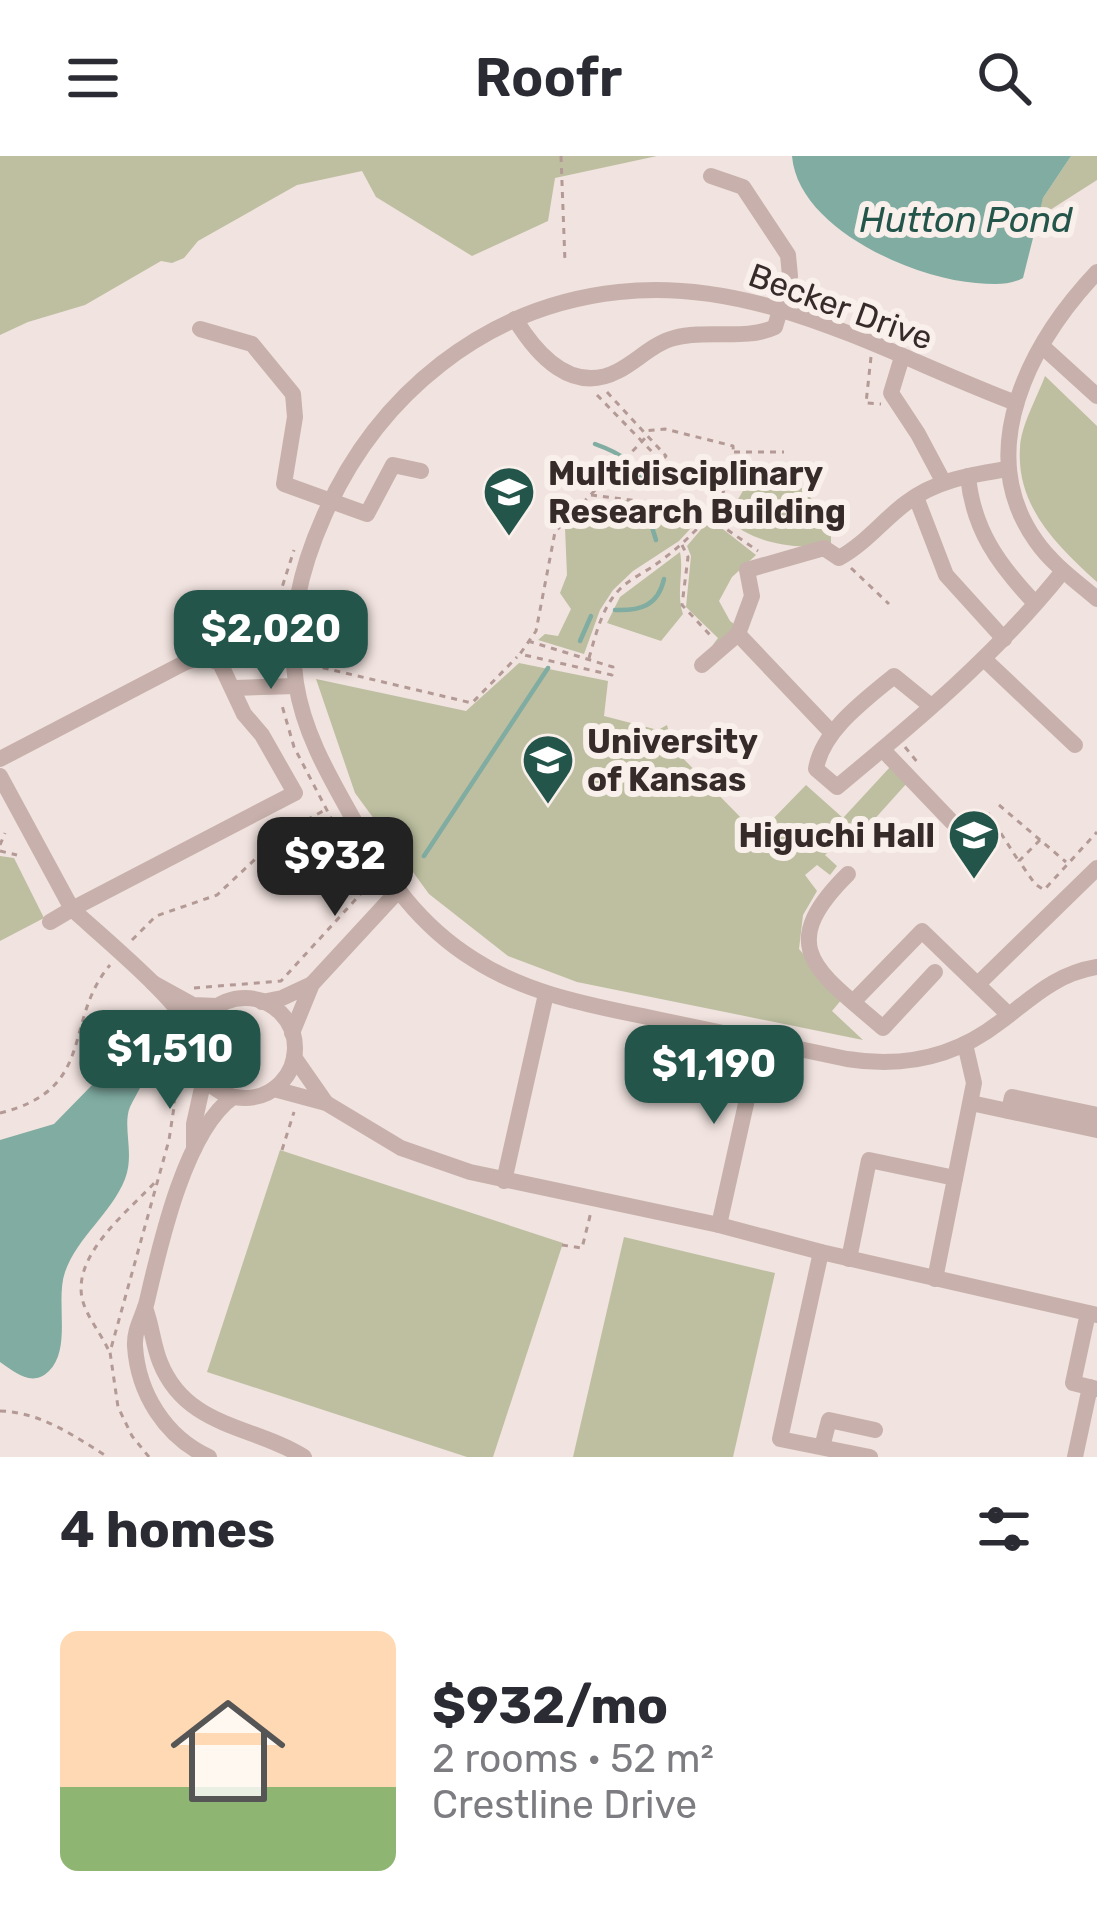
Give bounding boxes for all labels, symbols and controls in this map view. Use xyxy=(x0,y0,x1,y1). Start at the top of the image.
icon: menu xyxy=(60,45,126,111)
icon: search xyxy=(971,45,1037,111)
text: Roofr xyxy=(475,46,622,110)
water label: Hutton Pond xyxy=(859,198,1073,241)
street label: Becker Drive xyxy=(744,255,938,358)
place label: Multidisciplinary Research Building xyxy=(548,454,846,531)
school or university icon: Multidisciplinary Research Building xyxy=(481,464,537,538)
pin: $2,020 xyxy=(173,590,369,692)
text: $2,020 xyxy=(201,606,341,652)
place label: University of Kansas xyxy=(587,722,758,799)
school or university icon: University of Kansas xyxy=(520,732,576,806)
school or university icon: Higuchi Hall xyxy=(946,807,1002,881)
place label: Higuchi Hall xyxy=(739,816,935,855)
pin: $932 xyxy=(264,817,406,919)
text: $932 xyxy=(284,833,386,879)
pin: $1,510 xyxy=(72,1010,268,1112)
pin: $1,190 xyxy=(616,1025,812,1127)
text: $1,510 xyxy=(106,1026,234,1072)
text: $1,190 xyxy=(652,1041,776,1087)
icon: filters xyxy=(971,1496,1037,1562)
text: 4 homes xyxy=(60,1499,275,1560)
text: $932/mo xyxy=(432,1675,668,1736)
icon: home xyxy=(156,1679,300,1823)
text: 2 rooms · 52 m² xyxy=(432,1736,714,1782)
text: Crestline Drive xyxy=(432,1782,697,1828)

